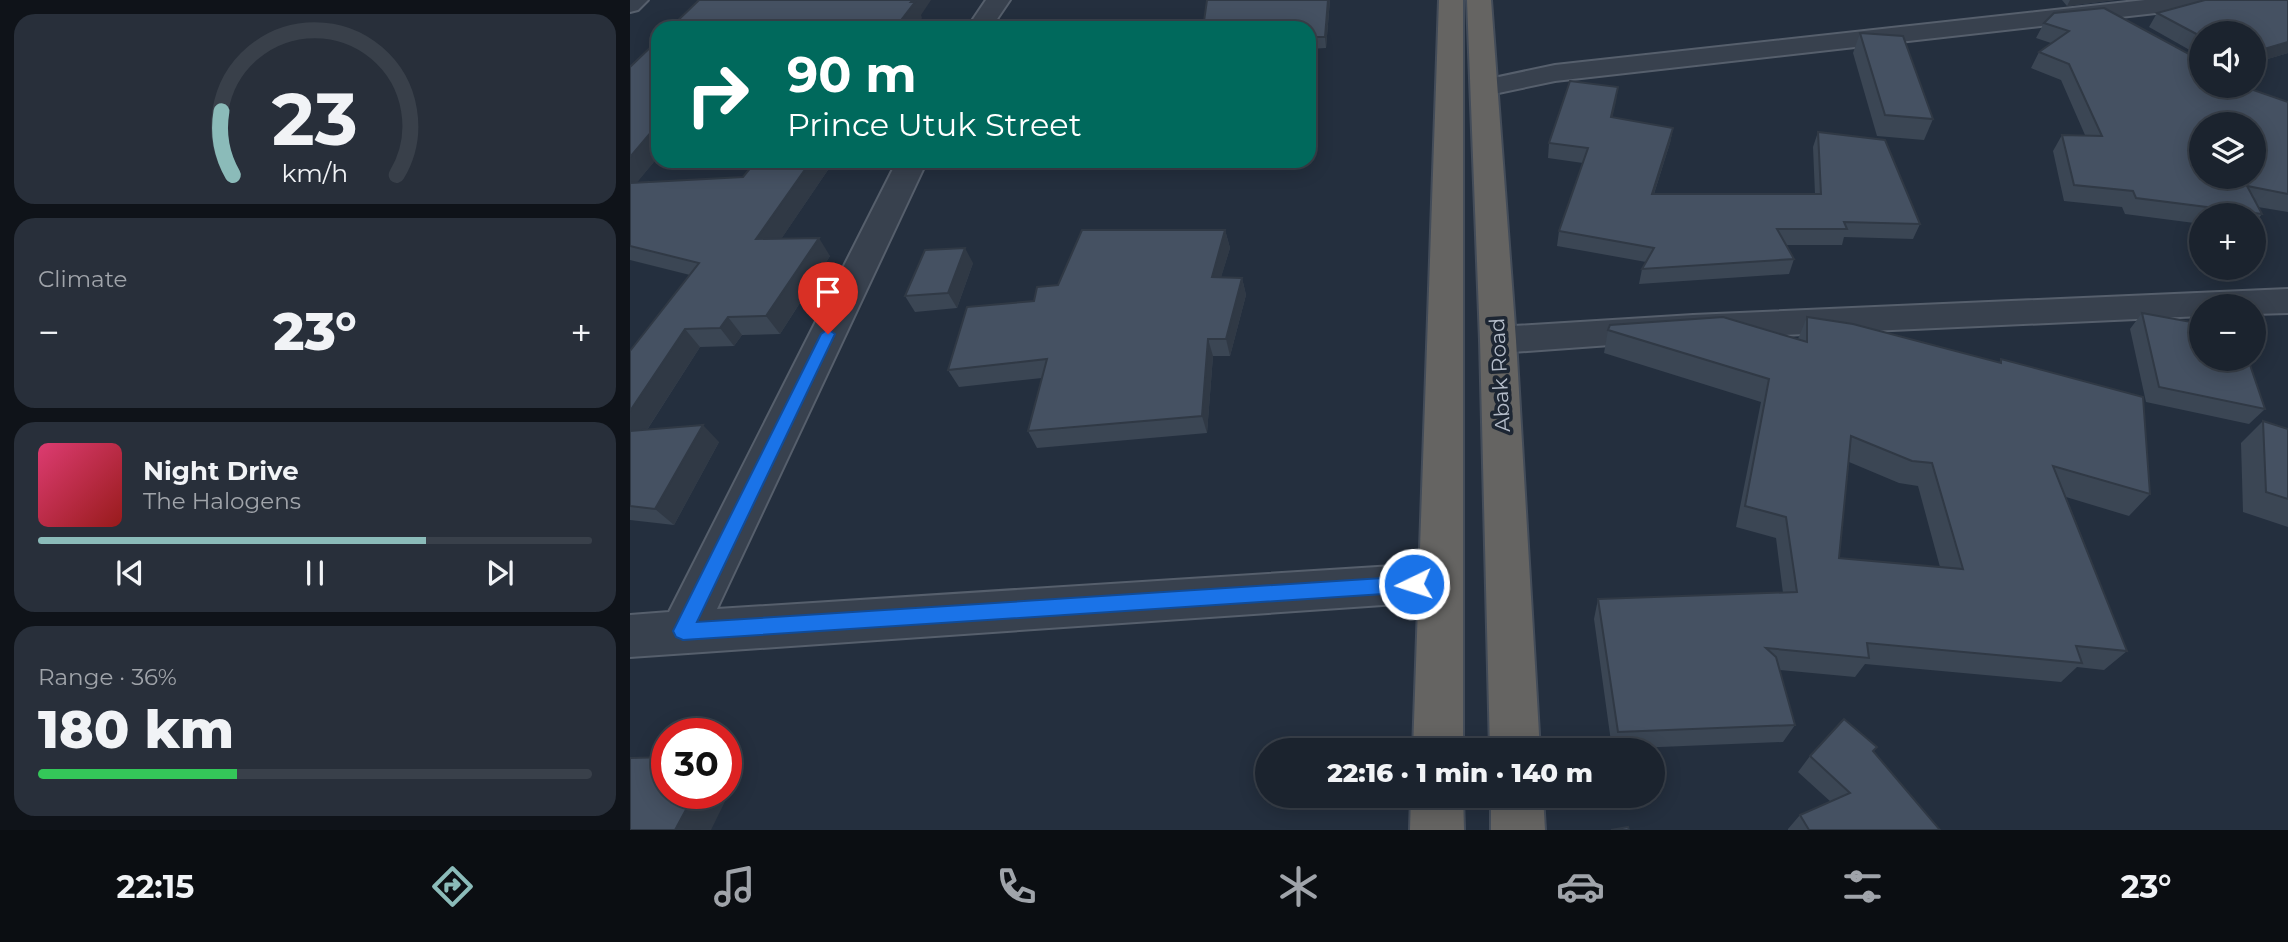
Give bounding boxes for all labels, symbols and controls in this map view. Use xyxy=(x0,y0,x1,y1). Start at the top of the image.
map controls xyxy=(2189,21,2266,371)
button: sound xyxy=(2189,21,2266,98)
text: 90 m xyxy=(787,45,917,104)
icon: right xyxy=(672,49,763,140)
text: 23 xyxy=(272,75,358,163)
text: Prince Utuk Street xyxy=(787,105,1082,144)
button: layers xyxy=(2189,112,2266,189)
text: km/h xyxy=(282,158,348,188)
button: + xyxy=(2189,203,2266,280)
pin xyxy=(798,262,858,334)
text: Climate xyxy=(38,265,127,293)
icon: arrive xyxy=(809,273,847,311)
button: − xyxy=(2189,294,2266,371)
text: 23° xyxy=(273,300,357,363)
text: − xyxy=(38,309,60,356)
text: + xyxy=(570,309,592,356)
street label: Abak Road xyxy=(1484,317,1515,433)
text: Night Drive xyxy=(143,455,299,487)
text: The Halogens xyxy=(143,487,301,515)
position arrow xyxy=(1377,547,1451,621)
icon: previous xyxy=(111,554,149,592)
icon: pause xyxy=(296,554,334,592)
icon: next xyxy=(481,554,519,592)
text: Range · 36% xyxy=(38,663,177,691)
text: 180 km xyxy=(38,698,234,761)
speed limit sign: 30 xyxy=(651,718,742,809)
text: 22:16 · 1 min · 140 m xyxy=(1327,757,1593,789)
icon: directions xyxy=(428,862,477,911)
icon: music xyxy=(710,862,759,911)
icon: phone xyxy=(992,862,1041,911)
icon: climate xyxy=(1274,862,1323,911)
icon: car xyxy=(1556,862,1605,911)
icon: filters xyxy=(1838,862,1887,911)
text: 22:15 xyxy=(117,867,194,906)
text: 23° xyxy=(2121,867,2171,906)

